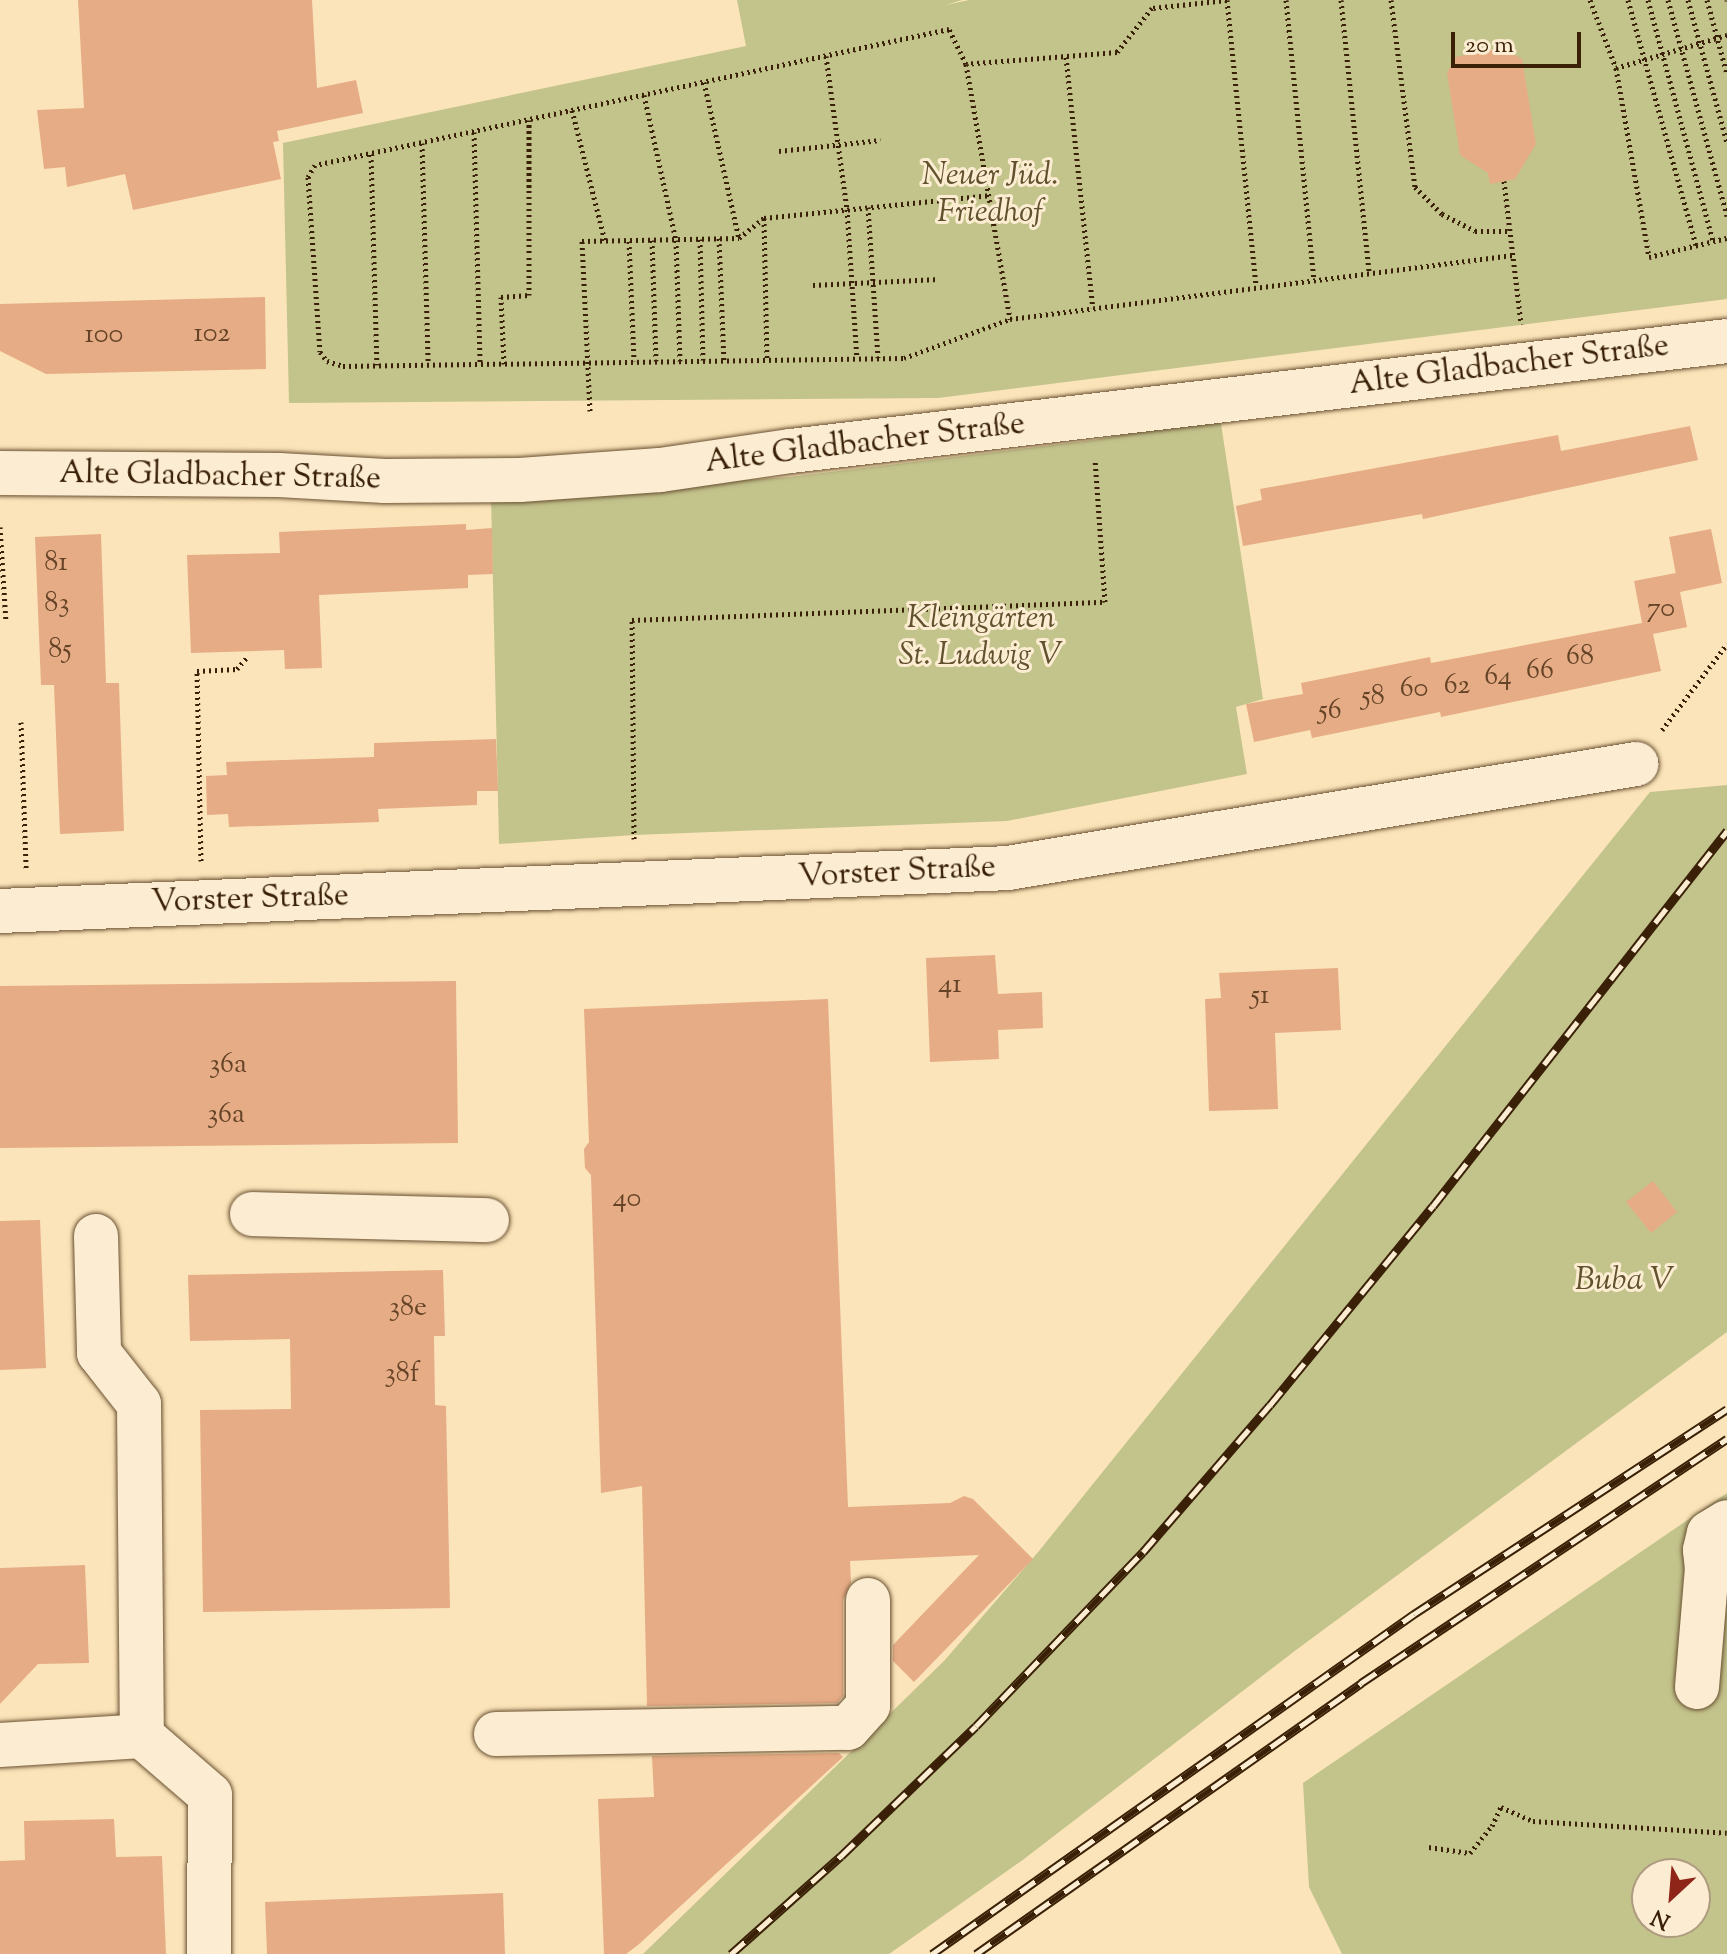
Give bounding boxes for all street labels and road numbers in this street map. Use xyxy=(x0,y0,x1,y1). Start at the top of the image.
street label: Alte Gladbacher Straße xyxy=(1347,327,1671,405)
street label: Alte Gladbacher Straße xyxy=(703,405,1027,483)
street label: Alte Gladbacher Straße xyxy=(59,455,381,499)
street label: Vorster Straße xyxy=(797,849,997,897)
street label: Vorster Straße xyxy=(150,877,350,923)

